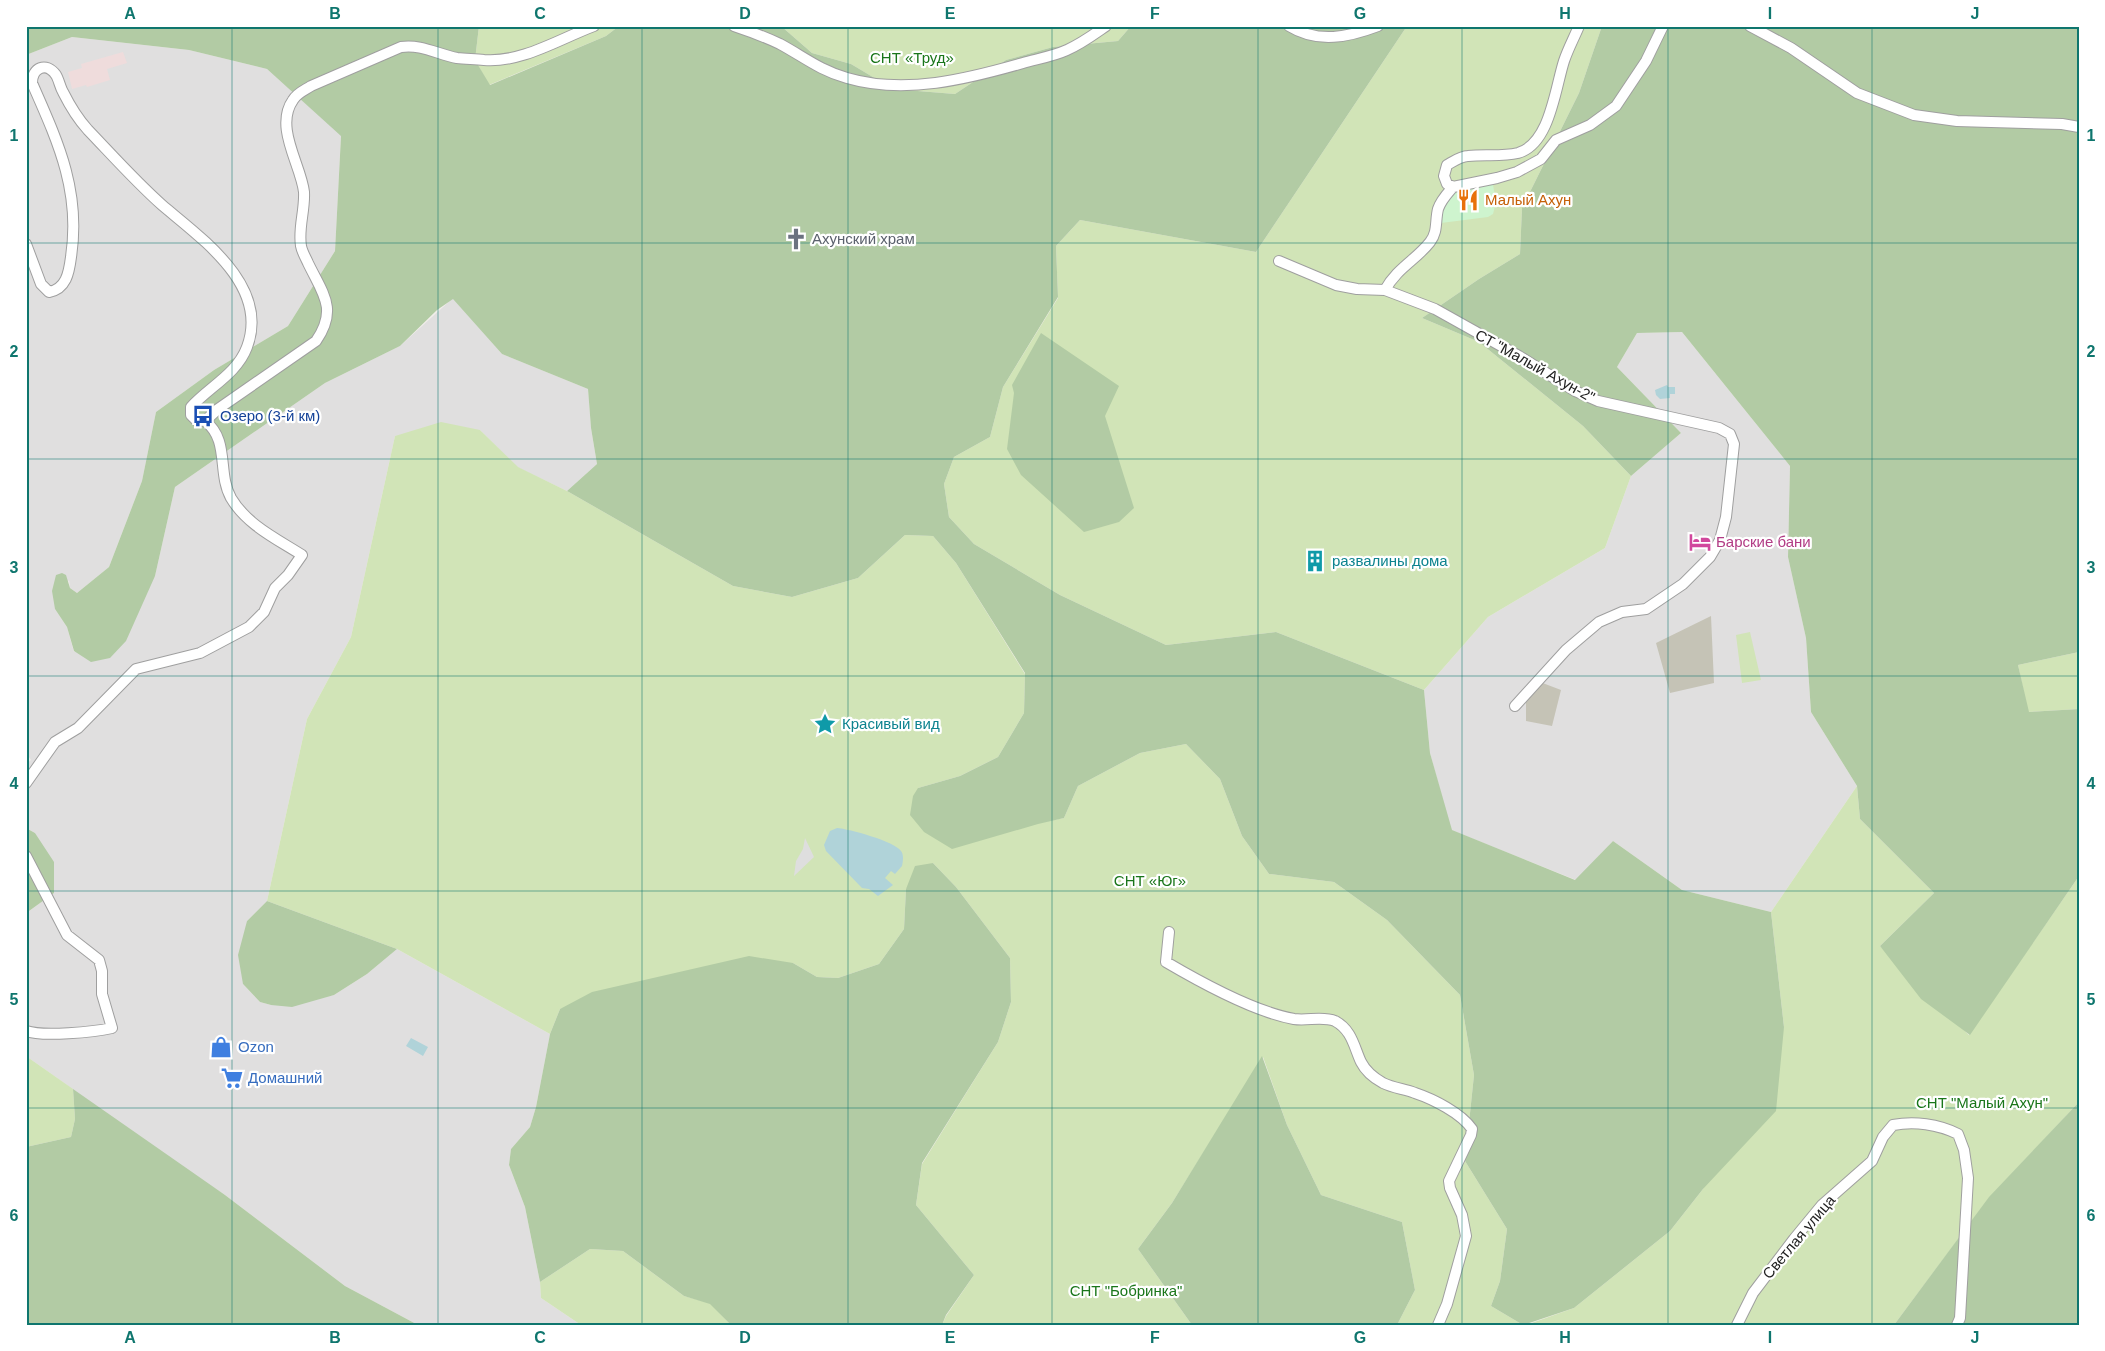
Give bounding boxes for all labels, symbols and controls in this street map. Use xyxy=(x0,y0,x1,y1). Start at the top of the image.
text: A xyxy=(124,5,136,22)
text: B xyxy=(329,5,341,22)
text: C xyxy=(534,5,546,22)
text: D xyxy=(739,5,751,22)
text: E xyxy=(945,5,956,22)
text: F xyxy=(1150,5,1160,22)
text: G xyxy=(1354,5,1366,22)
text: H xyxy=(1559,5,1571,22)
text: I xyxy=(1768,5,1772,22)
text: J xyxy=(1971,5,1979,22)
park label: СНТ «Труд» xyxy=(870,49,954,66)
text: 1 xyxy=(10,127,19,144)
text: 1 xyxy=(2087,127,2096,144)
restaurant icon: Малый Ахун xyxy=(1455,187,1481,213)
place label: Малый Ахун xyxy=(1485,191,1571,208)
church icon: Ахунский храм xyxy=(783,226,809,252)
place label: Ахунский храм xyxy=(812,230,915,247)
street label: СТ "Малый Ахун-2" xyxy=(1473,326,1598,405)
text: 2 xyxy=(10,343,19,360)
text: 2 xyxy=(2087,343,2096,360)
bus stop icon: Озеро (3-й км) xyxy=(190,403,216,429)
place label: Озеро (3-й км) xyxy=(220,407,320,424)
hotel icon: Барские бани xyxy=(1687,529,1713,555)
place label: Барские бани xyxy=(1716,533,1811,550)
building icon: развалины дома xyxy=(1302,548,1328,574)
place label: развалины дома xyxy=(1332,552,1448,569)
text: 3 xyxy=(10,559,19,576)
text: 3 xyxy=(2087,559,2096,576)
place icon: Красивый вид xyxy=(812,711,838,737)
place label: Красивый вид xyxy=(842,715,940,732)
text: 4 xyxy=(10,775,19,792)
text: 4 xyxy=(2087,775,2096,792)
park label: СНТ «Юг» xyxy=(1114,872,1186,889)
text: 5 xyxy=(10,991,19,1008)
text: 5 xyxy=(2087,991,2096,1008)
shop icon: Ozon xyxy=(208,1034,234,1060)
place label: Ozon xyxy=(238,1038,274,1055)
supermarket icon: Домашний xyxy=(219,1065,245,1091)
place label: Домашний xyxy=(248,1069,322,1086)
park label: СНТ "Малый Ахун" xyxy=(1916,1094,2048,1111)
street label: Светлая улица xyxy=(1759,1191,1839,1282)
text: 6 xyxy=(10,1207,19,1224)
text: 6 xyxy=(2087,1207,2096,1224)
park label: СНТ "Бобринка" xyxy=(1070,1282,1182,1299)
text: A xyxy=(124,1329,136,1346)
text: B xyxy=(329,1329,341,1346)
text: C xyxy=(534,1329,546,1346)
text: D xyxy=(739,1329,751,1346)
text: E xyxy=(945,1329,956,1346)
text: F xyxy=(1150,1329,1160,1346)
text: G xyxy=(1354,1329,1366,1346)
text: H xyxy=(1559,1329,1571,1346)
text: I xyxy=(1768,1329,1772,1346)
text: J xyxy=(1971,1329,1979,1346)

